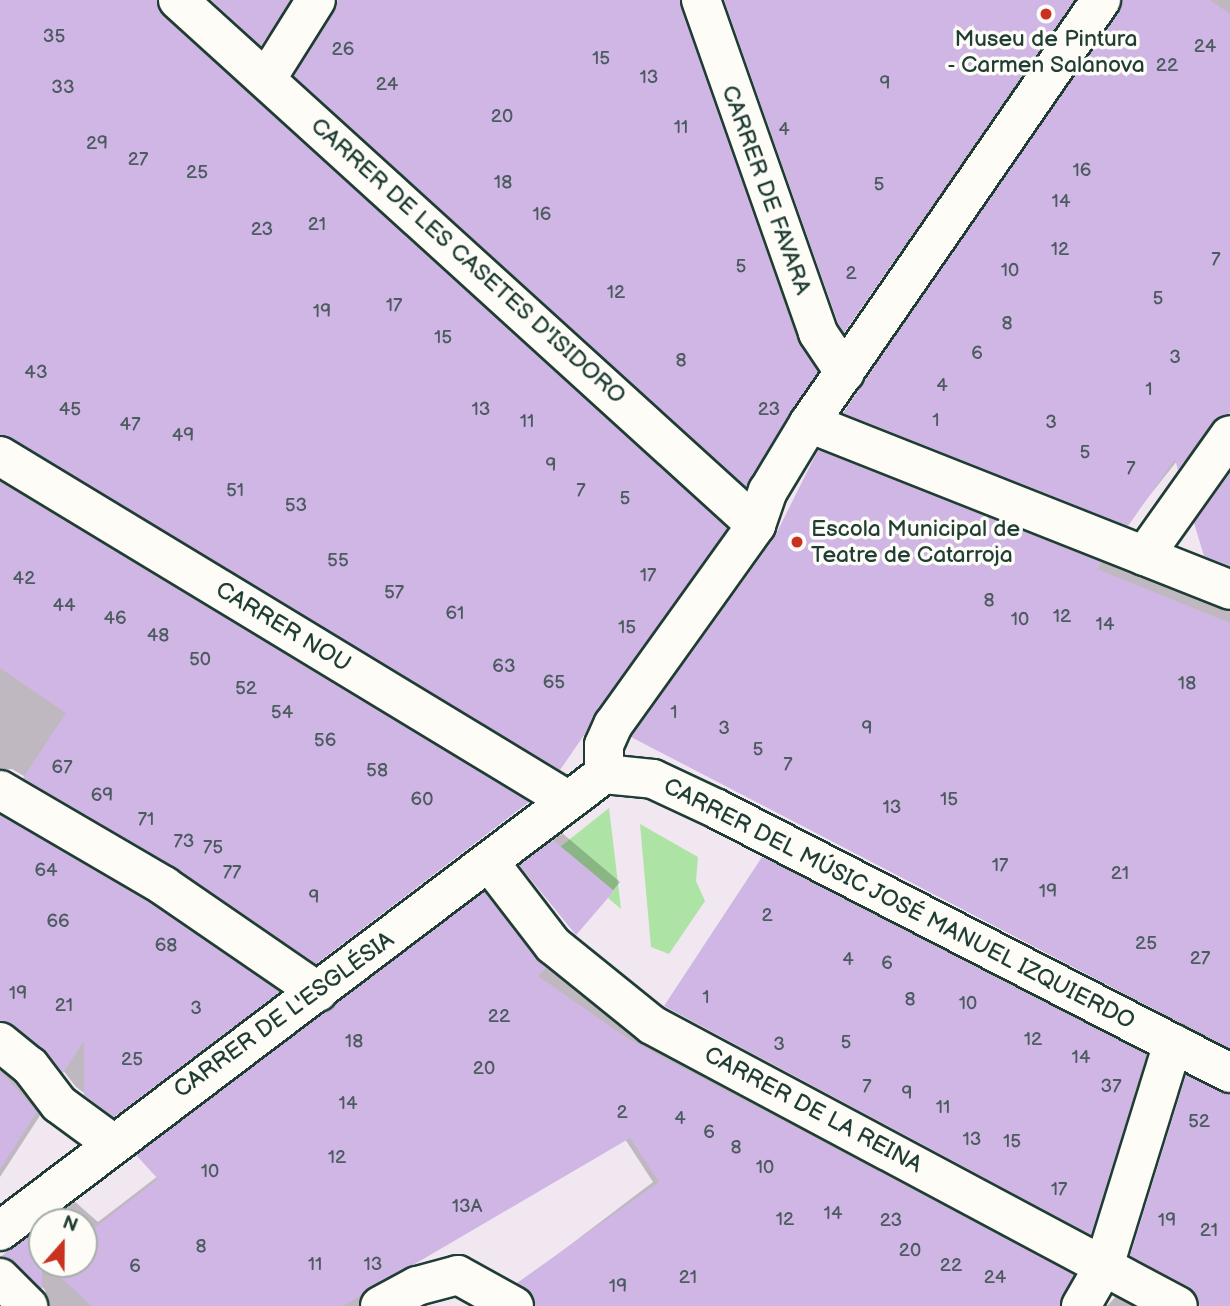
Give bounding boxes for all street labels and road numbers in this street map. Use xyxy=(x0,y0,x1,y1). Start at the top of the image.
street label: CARRER DE FAVARA xyxy=(715,82,817,298)
street label: CARRER DE LES CASETES D'ISIDORO xyxy=(305,112,631,410)
street label: CARRER NOU xyxy=(211,576,355,678)
street label: CARRER DEL MÚSIC JOSÉ MANUEL IZQUIERDO xyxy=(658,772,1140,1036)
street label: CARRER DE L'ESGLÉSIA xyxy=(169,926,399,1104)
street label: CARRER DE LA REINA xyxy=(699,1041,927,1179)

